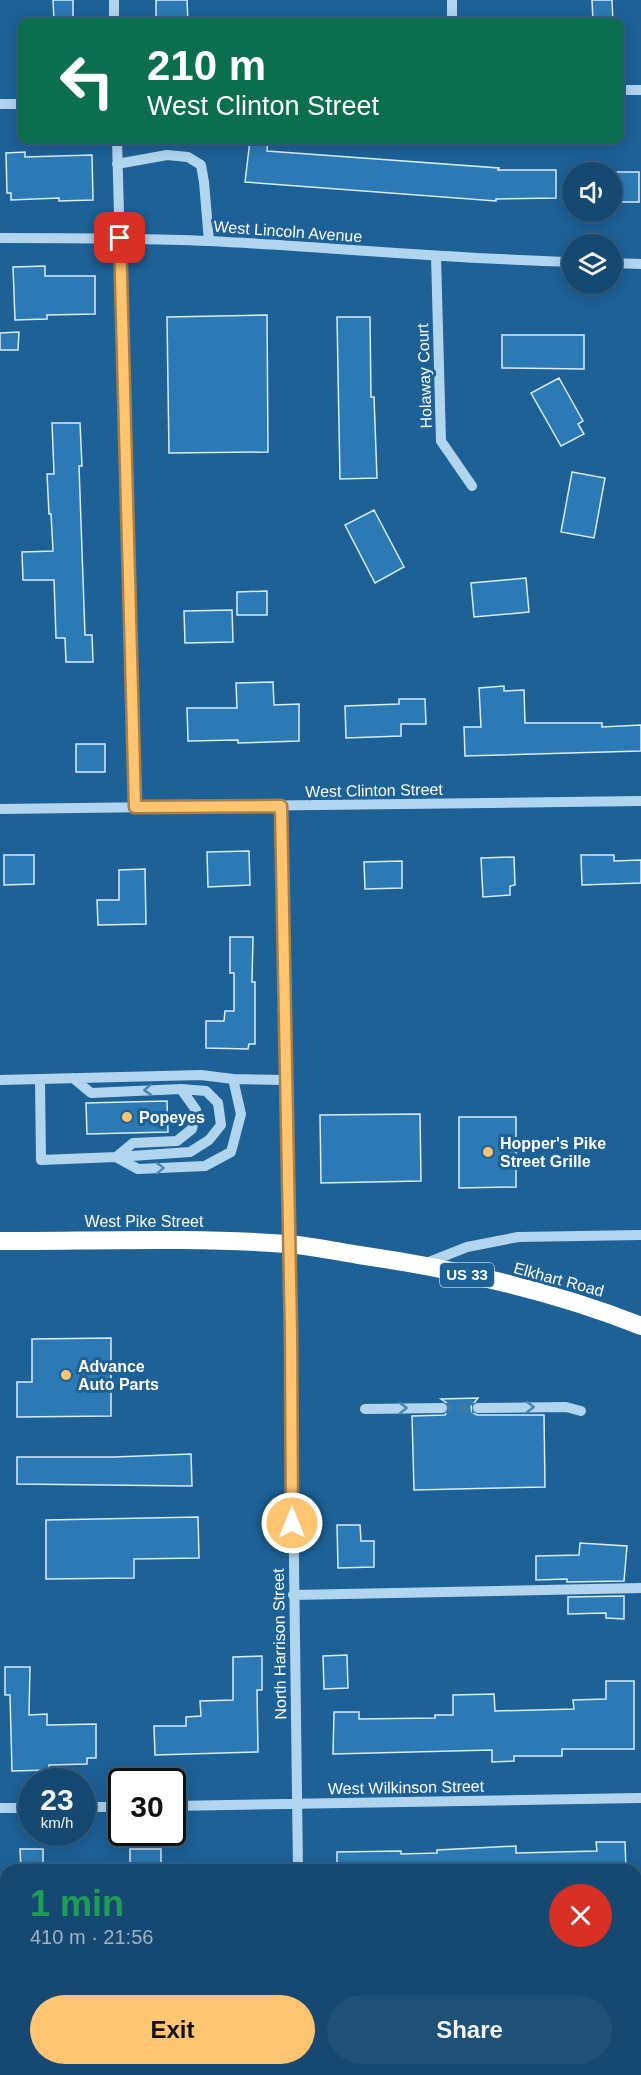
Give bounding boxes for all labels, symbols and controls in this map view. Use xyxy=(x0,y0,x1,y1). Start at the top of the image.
icon: left xyxy=(48,42,126,120)
text: 210 m xyxy=(147,42,266,89)
text: West Clinton Street xyxy=(147,91,379,121)
map controls xyxy=(562,162,622,294)
button: sound xyxy=(562,162,622,222)
pin xyxy=(94,212,145,263)
street label: West Lincoln Avenue xyxy=(213,218,363,245)
icon: arrive xyxy=(103,221,136,254)
button: layers xyxy=(562,234,622,294)
street label: Holaway Court xyxy=(414,323,435,429)
street label: West Clinton Street xyxy=(305,781,443,800)
one-way arrow xyxy=(143,1084,152,1097)
place label: Popeyes xyxy=(139,1109,205,1126)
marker: Popeyes xyxy=(120,1110,134,1124)
place label: Hopper's Pike Street Grille xyxy=(500,1135,606,1170)
marker: Hopper's Pike Street Grille xyxy=(481,1145,495,1159)
one-way arrow xyxy=(155,1161,164,1174)
street label: West Pike Street xyxy=(85,1213,204,1230)
street label: Elkhart Road xyxy=(512,1259,606,1300)
road number: US 33 xyxy=(440,1263,494,1287)
place label: Advance Auto Parts xyxy=(78,1358,159,1393)
marker: Advance Auto Parts xyxy=(59,1368,73,1382)
one-way arrow xyxy=(525,1401,534,1413)
one-way arrow xyxy=(399,1402,408,1414)
position arrow xyxy=(260,1491,324,1555)
street label: North Harrison Street xyxy=(270,1568,289,1720)
speed limit sign: 30 xyxy=(108,1768,186,1846)
street label: West Wilkinson Street xyxy=(328,1778,485,1797)
text: 23 xyxy=(40,1783,74,1816)
text: km/h xyxy=(41,1814,73,1831)
text: 1 min xyxy=(30,1883,124,1924)
button: close xyxy=(549,1884,612,1947)
text: 410 m · 21:56 xyxy=(30,1926,153,1948)
button: Exit xyxy=(30,1995,315,2064)
button: Share xyxy=(327,1995,612,2064)

